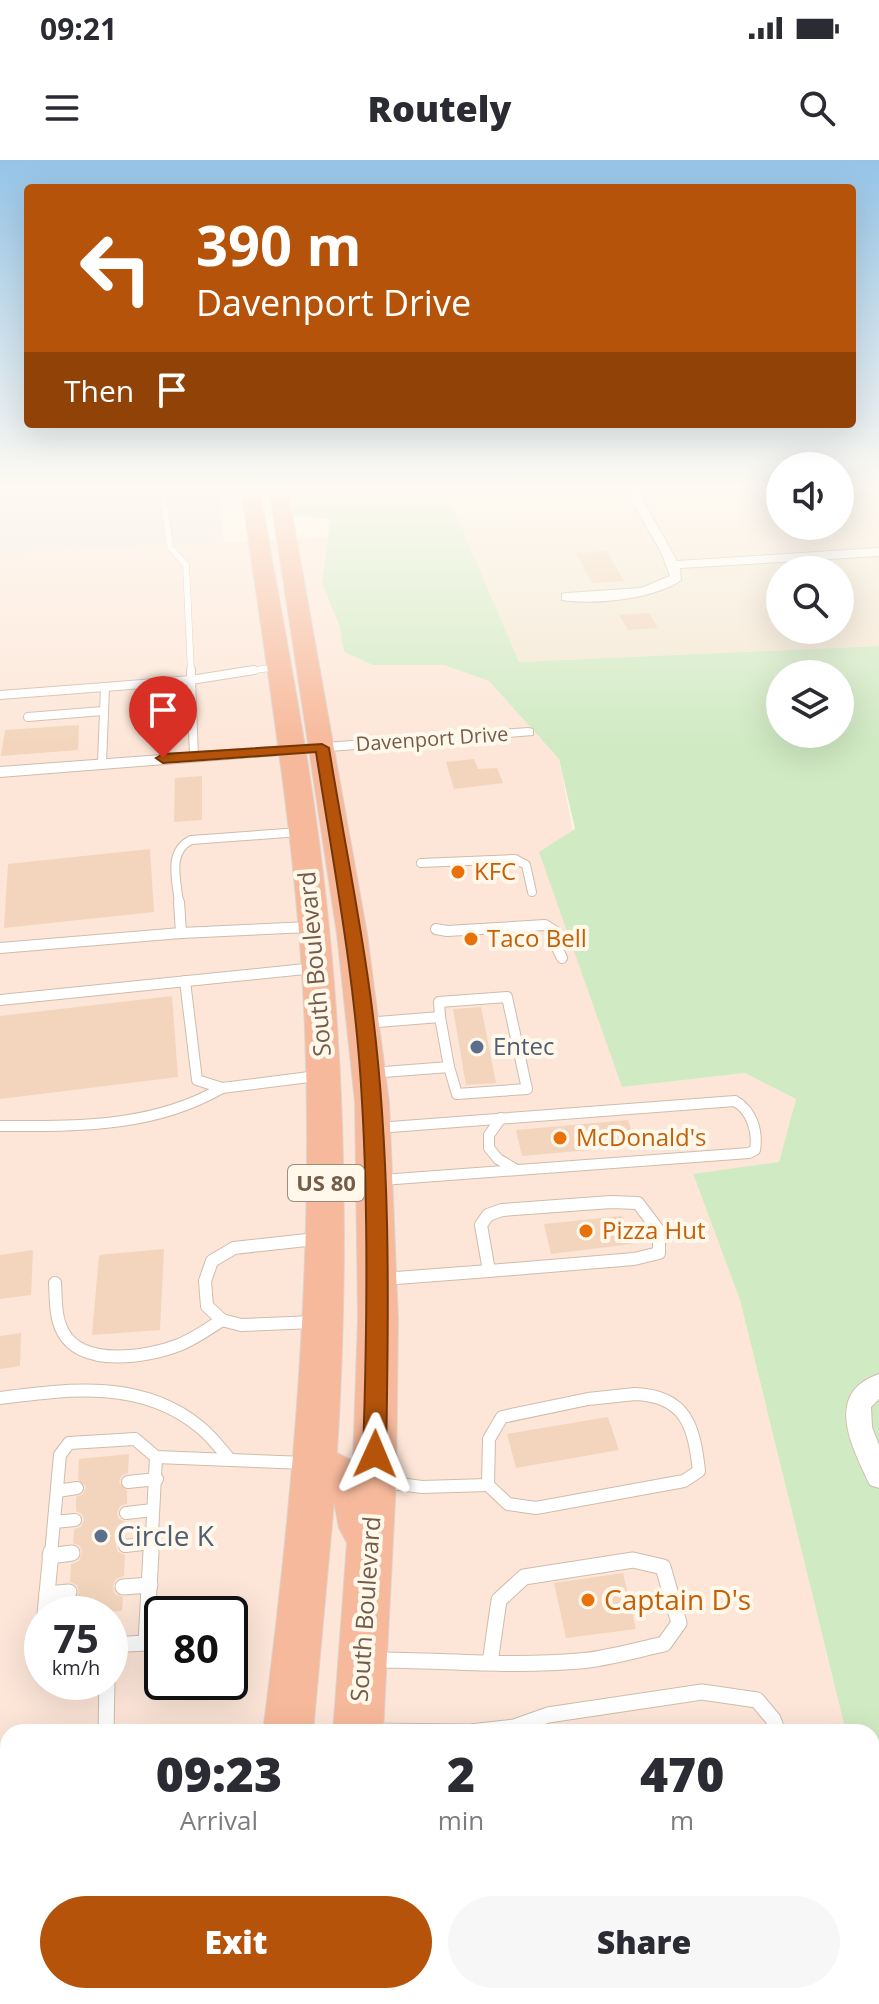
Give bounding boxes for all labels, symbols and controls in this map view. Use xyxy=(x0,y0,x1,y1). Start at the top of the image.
text: 09:21 xyxy=(40,8,117,49)
text: Routely xyxy=(368,84,511,133)
icon: menu xyxy=(40,86,84,130)
icon: search xyxy=(795,86,839,130)
text: 390 m xyxy=(196,206,362,282)
icon: left xyxy=(64,216,168,320)
text: Davenport Drive xyxy=(196,278,471,327)
icon: arrive xyxy=(150,368,194,412)
text: Then xyxy=(64,370,134,411)
map controls xyxy=(766,452,854,748)
button: sound xyxy=(766,452,854,540)
button: search xyxy=(766,556,854,644)
button: layers xyxy=(766,660,854,748)
pin xyxy=(129,676,197,758)
icon: arrive xyxy=(141,688,185,732)
street label: Davenport Drive xyxy=(355,720,509,757)
place label: KFC xyxy=(474,854,516,887)
marker: KFC xyxy=(449,863,467,881)
street label: South Boulevard xyxy=(289,870,338,1058)
place label: Taco Bell xyxy=(487,921,587,954)
marker: Taco Bell xyxy=(462,930,480,948)
place label: Entec xyxy=(493,1029,555,1062)
marker: Entec xyxy=(468,1038,486,1056)
place label: McDonald's xyxy=(576,1120,706,1153)
marker: McDonald's xyxy=(551,1129,569,1147)
road number: US 80 xyxy=(288,1165,364,1201)
place label: Pizza Hut xyxy=(602,1213,706,1246)
marker: Pizza Hut xyxy=(577,1222,595,1240)
position arrow xyxy=(333,1412,417,1496)
street label: South Boulevard xyxy=(342,1515,387,1703)
place label: Circle K xyxy=(117,1516,215,1554)
marker: Circle K xyxy=(92,1527,110,1545)
place label: Captain D's xyxy=(604,1580,751,1618)
marker: Captain D's xyxy=(579,1591,597,1609)
speed limit sign: 80 xyxy=(144,1596,248,1700)
text: 75 xyxy=(53,1610,99,1665)
text: km/h xyxy=(52,1654,100,1681)
text: 09:23 xyxy=(156,1741,282,1806)
text: 2 xyxy=(447,1741,475,1806)
text: 470 xyxy=(640,1741,724,1806)
text: Arrival xyxy=(180,1802,258,1838)
text: min xyxy=(438,1802,484,1838)
text: m xyxy=(670,1802,694,1838)
button: Exit xyxy=(40,1896,432,1988)
button: Share xyxy=(448,1896,840,1988)

